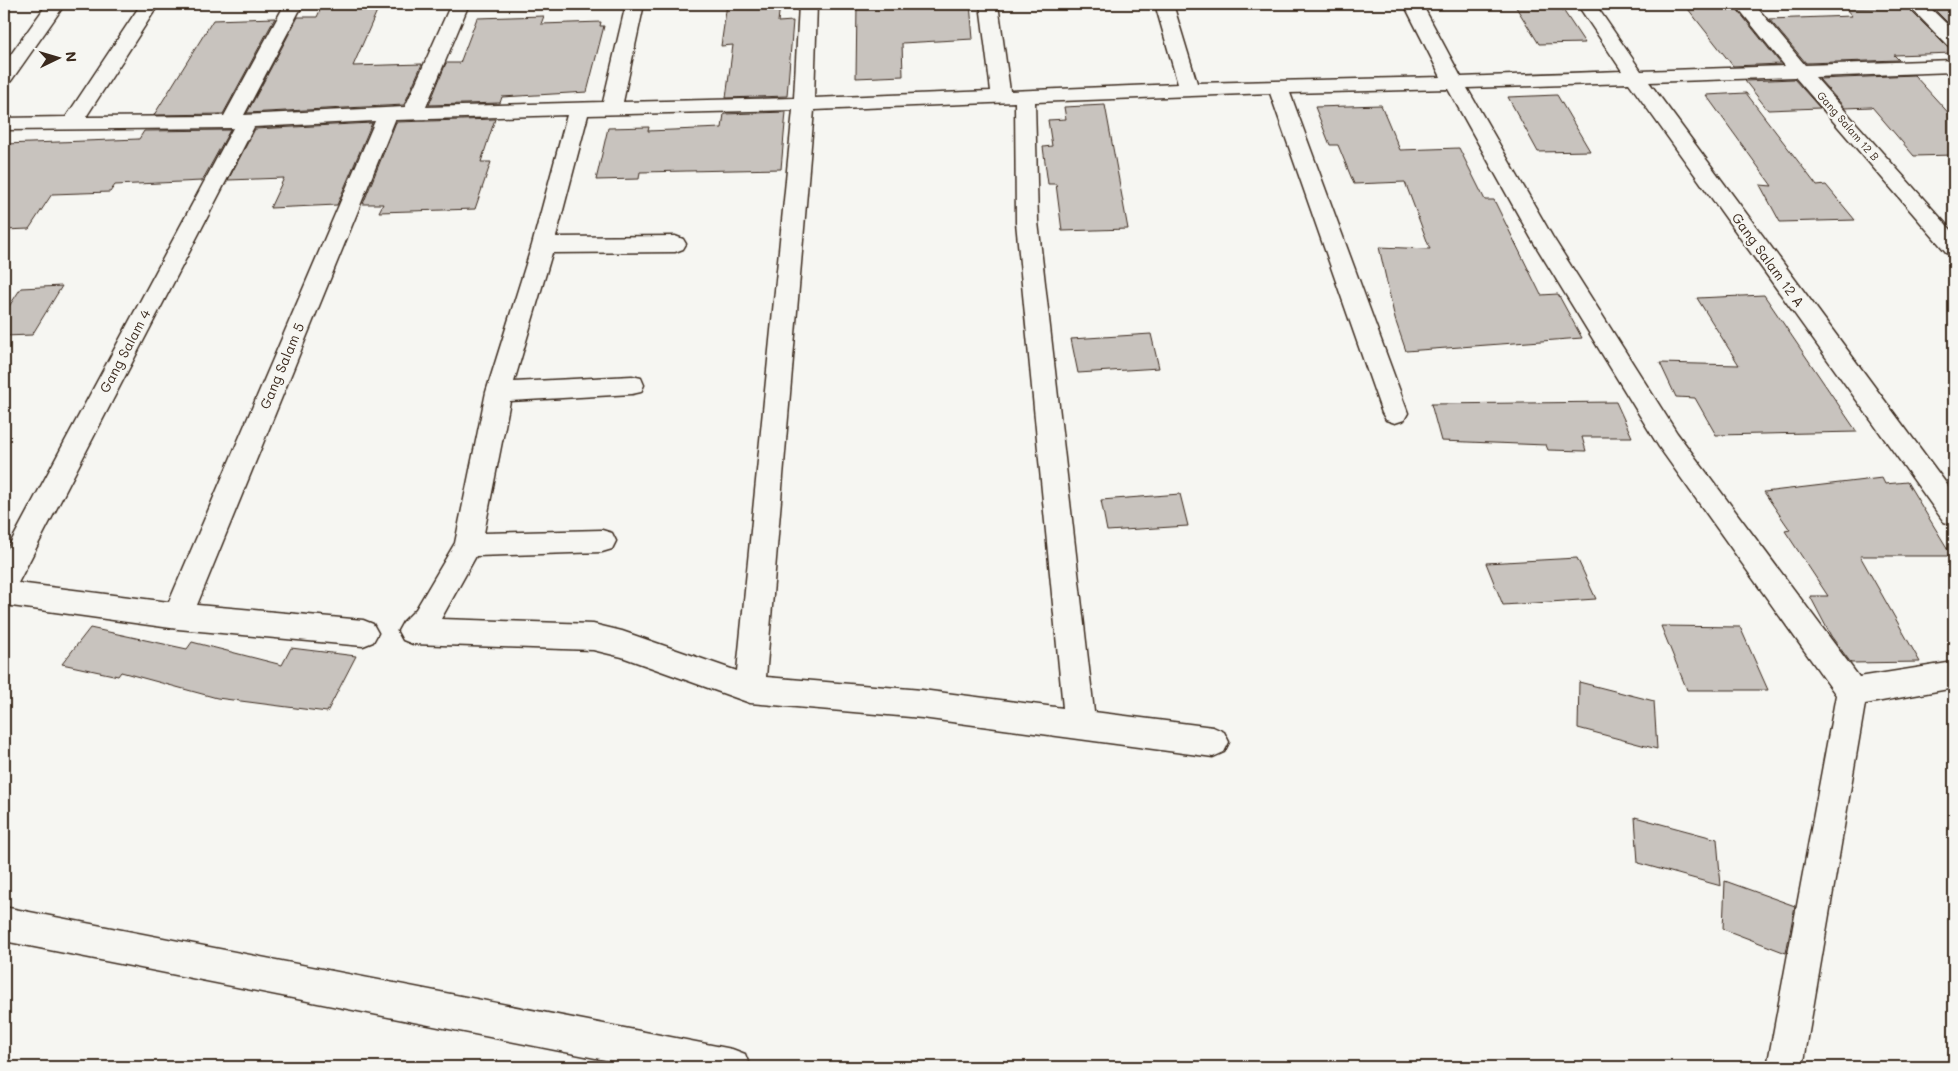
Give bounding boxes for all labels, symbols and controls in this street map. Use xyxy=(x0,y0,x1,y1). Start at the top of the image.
north arrow xyxy=(32,32,82,82)
text: N xyxy=(62,51,81,63)
street label: Gang Salam 12 B xyxy=(1814,88,1883,164)
street label: Gang Salam 12 A xyxy=(1728,209,1809,311)
street label: Gang Salam 4 xyxy=(95,305,155,396)
street label: Gang Salam 5 xyxy=(255,320,308,412)

